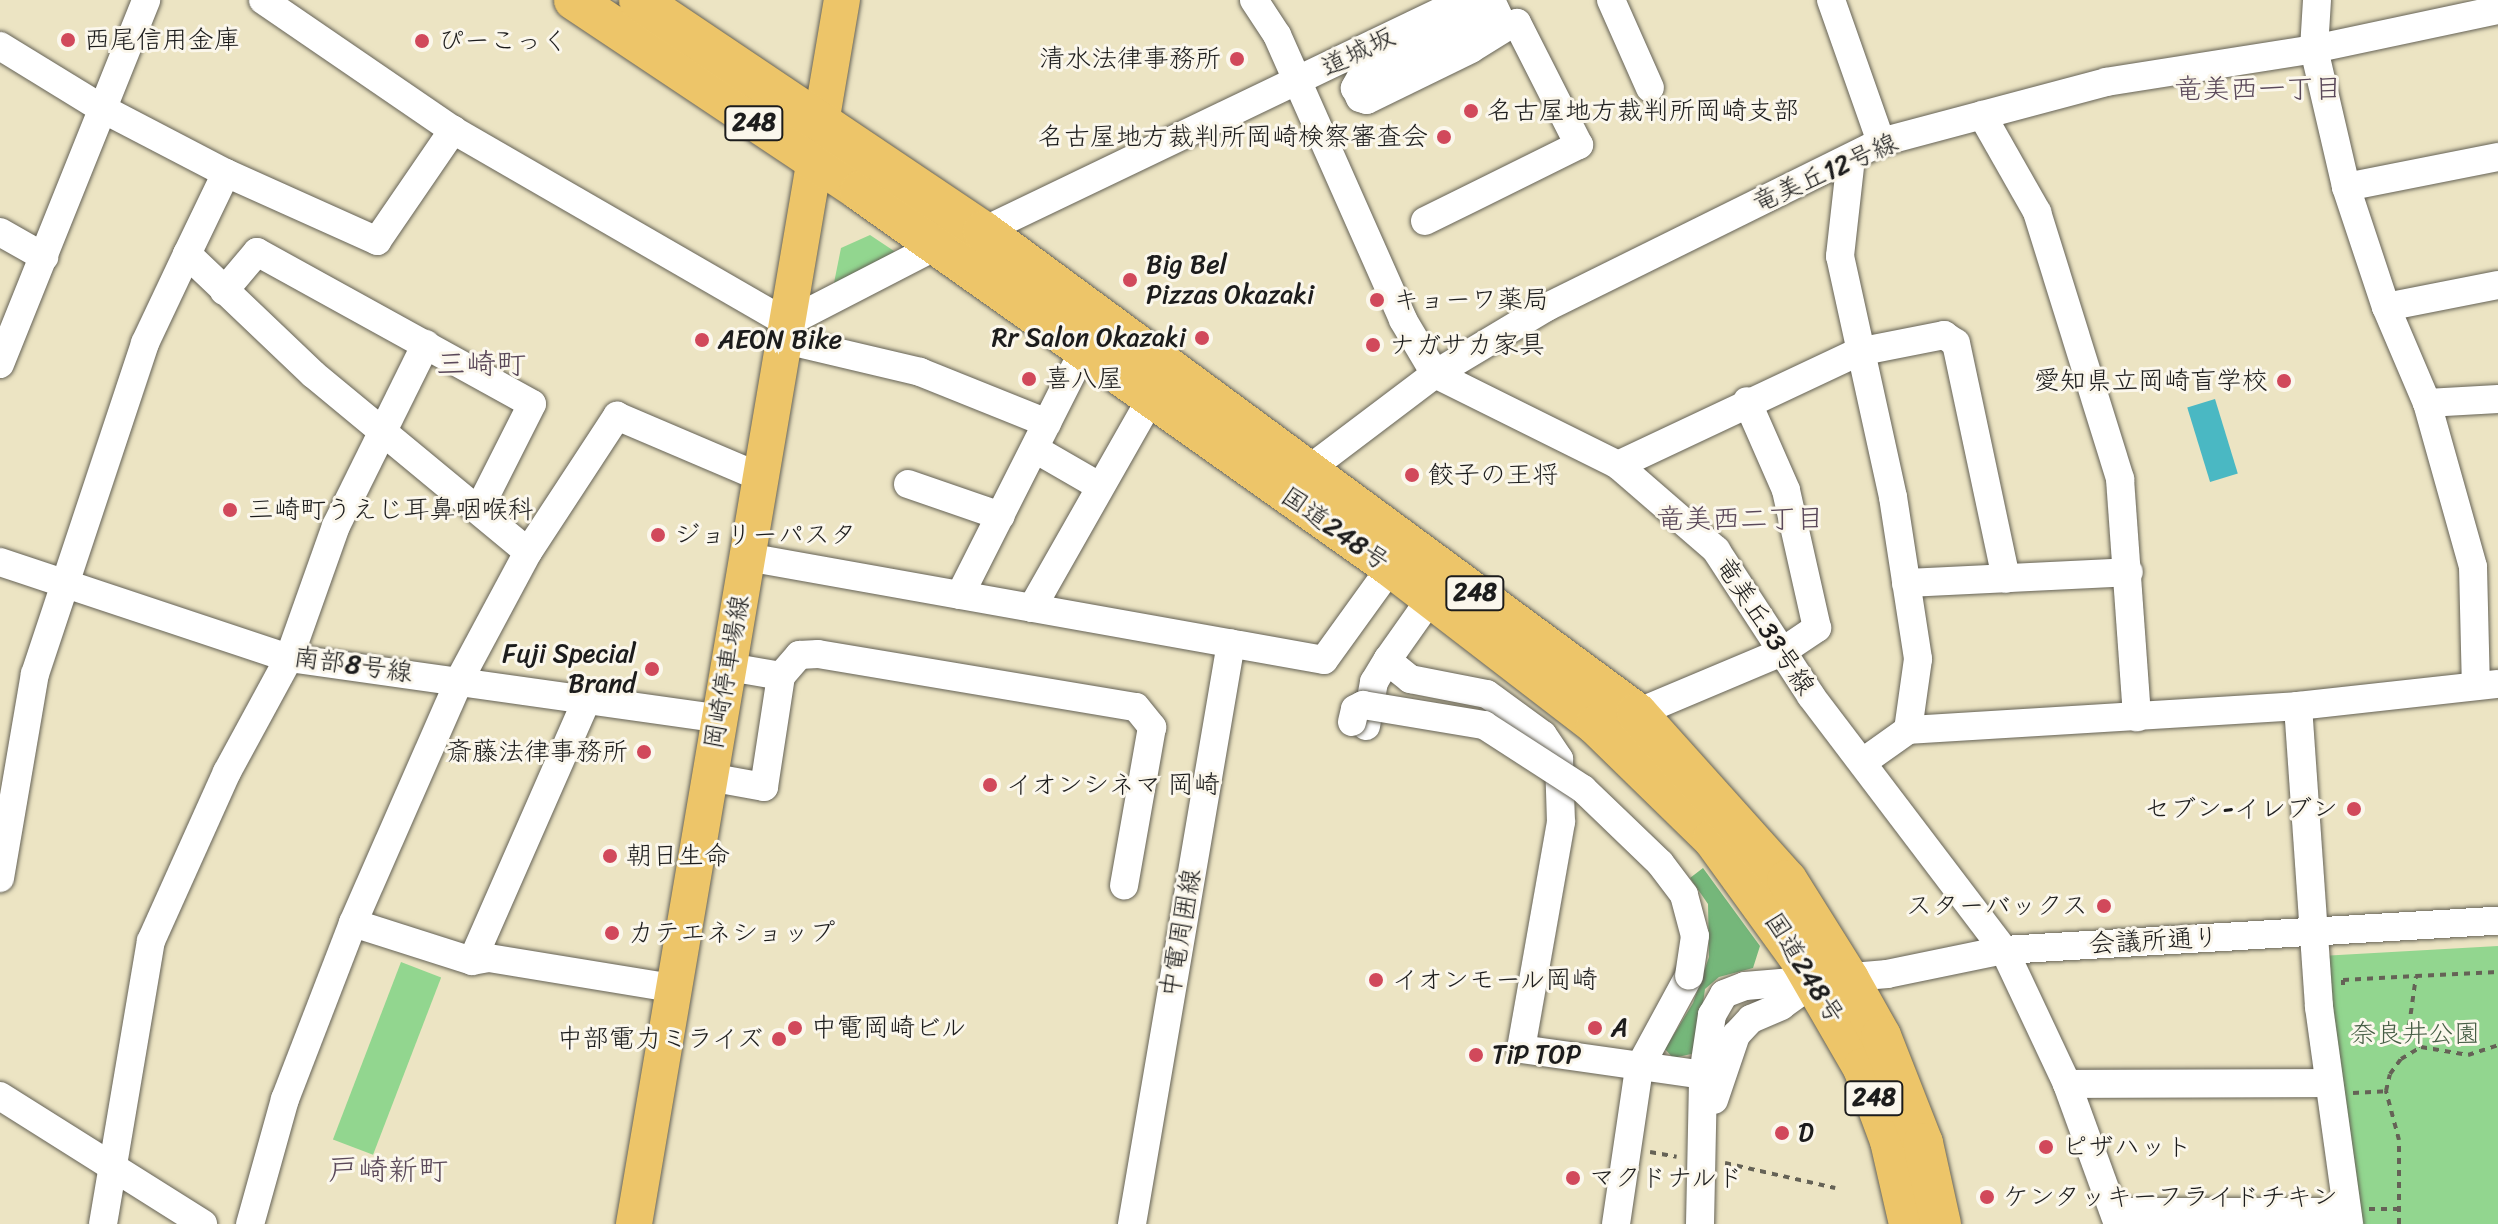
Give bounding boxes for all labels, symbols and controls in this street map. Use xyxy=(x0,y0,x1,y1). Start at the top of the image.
street label: 道城坂 xyxy=(1316,21,1400,83)
place label: 西尾信用金庫 xyxy=(84,24,240,56)
place label: ぴーこっく xyxy=(438,25,568,57)
marker: 西尾信用金庫 xyxy=(59,31,77,49)
marker: ぴーこっく xyxy=(413,32,431,50)
place label: 清水法律事務所 xyxy=(1039,43,1221,75)
marker: 清水法律事務所 xyxy=(1228,50,1246,68)
district label: 竜美西一丁目 xyxy=(2174,72,2342,106)
place label: 名古屋地方裁判所岡崎支部 xyxy=(1487,95,1799,127)
marker: 名古屋地方裁判所岡崎支部 xyxy=(1462,102,1480,120)
road number: 248 xyxy=(724,103,784,143)
place label: 名古屋地方裁判所岡崎検察審査会 xyxy=(1038,121,1428,153)
street label: 竜美丘12号線 xyxy=(1747,127,1903,219)
marker: 名古屋地方裁判所岡崎検察審査会 xyxy=(1435,128,1453,146)
place label: Big Bel Pizzas Okazaki xyxy=(1146,249,1314,310)
marker: Big Bel Pizzas Okazaki xyxy=(1121,271,1139,289)
place label: キョーワ薬局 xyxy=(1393,284,1549,316)
marker: キョーワ薬局 xyxy=(1368,291,1386,309)
place label: Rr Salon Okazaki xyxy=(992,322,1186,354)
place label: AEON Bike xyxy=(718,324,842,356)
marker: Rr Salon Okazaki xyxy=(1193,329,1211,347)
place label: ナガサカ家具 xyxy=(1389,329,1545,361)
marker: AEON Bike xyxy=(693,331,711,349)
marker: ナガサカ家具 xyxy=(1364,336,1382,354)
district label: 三崎町 xyxy=(436,346,526,382)
place label: 喜八屋 xyxy=(1045,363,1123,395)
place label: 愛知県立岡崎盲学校 xyxy=(2034,365,2268,397)
marker: 喜八屋 xyxy=(1020,370,1038,388)
marker: 愛知県立岡崎盲学校 xyxy=(2275,372,2293,390)
place label: 餃子の王将 xyxy=(1428,459,1558,491)
marker: 餃子の王将 xyxy=(1403,466,1421,484)
street label: 国道248号 xyxy=(1275,480,1395,578)
place label: 三崎町うえじ耳鼻咽喉科 xyxy=(248,494,534,526)
marker: 三崎町うえじ耳鼻咽喉科 xyxy=(219,499,241,521)
district label: 竜美西二丁目 xyxy=(1656,502,1824,536)
place label: ジョリーパスタ xyxy=(674,519,856,551)
marker: ジョリーパスタ xyxy=(649,526,667,544)
street label: 竜美丘33号線 xyxy=(1709,551,1821,701)
road number: 248 xyxy=(1445,573,1505,613)
street label: 岡崎停車場線 xyxy=(698,592,756,752)
place label: Fuji Special Brand xyxy=(501,638,636,700)
street label: 南部8号線 xyxy=(292,641,414,689)
marker: Fuji Special Brand xyxy=(643,660,661,678)
place label: 斎藤法律事務所 xyxy=(446,736,628,768)
marker: 斎藤法律事務所 xyxy=(635,743,653,761)
place label: イオンシネマ 岡崎 xyxy=(1006,769,1221,801)
marker: イオンシネマ 岡崎 xyxy=(981,776,999,794)
place label: セブン-イレブン xyxy=(2144,793,2338,825)
marker: セブン-イレブン xyxy=(2345,800,2363,818)
place label: 朝日生命 xyxy=(626,840,730,872)
marker: 朝日生命 xyxy=(601,847,619,865)
street label: 中電周囲線 xyxy=(1154,866,1208,1000)
place label: スターバックス xyxy=(1906,890,2088,922)
marker: スターバックス xyxy=(2095,897,2113,915)
street label: 国道248号 xyxy=(1758,907,1850,1029)
place label: カテエネショップ xyxy=(628,917,836,949)
street label: 会議所通り xyxy=(2088,922,2220,960)
marker: カテエネショップ xyxy=(603,924,621,942)
place label: イオンモール岡崎 xyxy=(1392,964,1600,996)
marker: イオンモール岡崎 xyxy=(1367,971,1385,989)
place label: 中電岡崎ビル xyxy=(811,1012,967,1044)
place label: A xyxy=(1611,1012,1628,1044)
park label: 奈良井公園 xyxy=(2350,1018,2480,1050)
marker: 中電岡崎ビル xyxy=(786,1019,804,1037)
marker: A xyxy=(1586,1019,1604,1037)
place label: 中部電力ミライズ xyxy=(555,1023,763,1055)
marker: 中部電力ミライズ xyxy=(770,1030,788,1048)
place label: TiP TOP xyxy=(1492,1039,1582,1071)
marker: TiP TOP xyxy=(1467,1046,1485,1064)
road number: 248 xyxy=(1844,1078,1904,1118)
place label: D xyxy=(1798,1117,1814,1149)
marker: D xyxy=(1773,1124,1791,1142)
place label: ピザハット xyxy=(2062,1131,2192,1163)
marker: ピザハット xyxy=(2037,1138,2055,1156)
district label: 戸崎新町 xyxy=(328,1152,448,1188)
place label: マクドナルド xyxy=(1589,1162,1745,1194)
marker: マクドナルド xyxy=(1564,1169,1582,1187)
place label: ケンタッキーフライドチキン xyxy=(2003,1181,2341,1213)
marker: ケンタッキーフライドチキン xyxy=(1978,1188,1996,1206)

